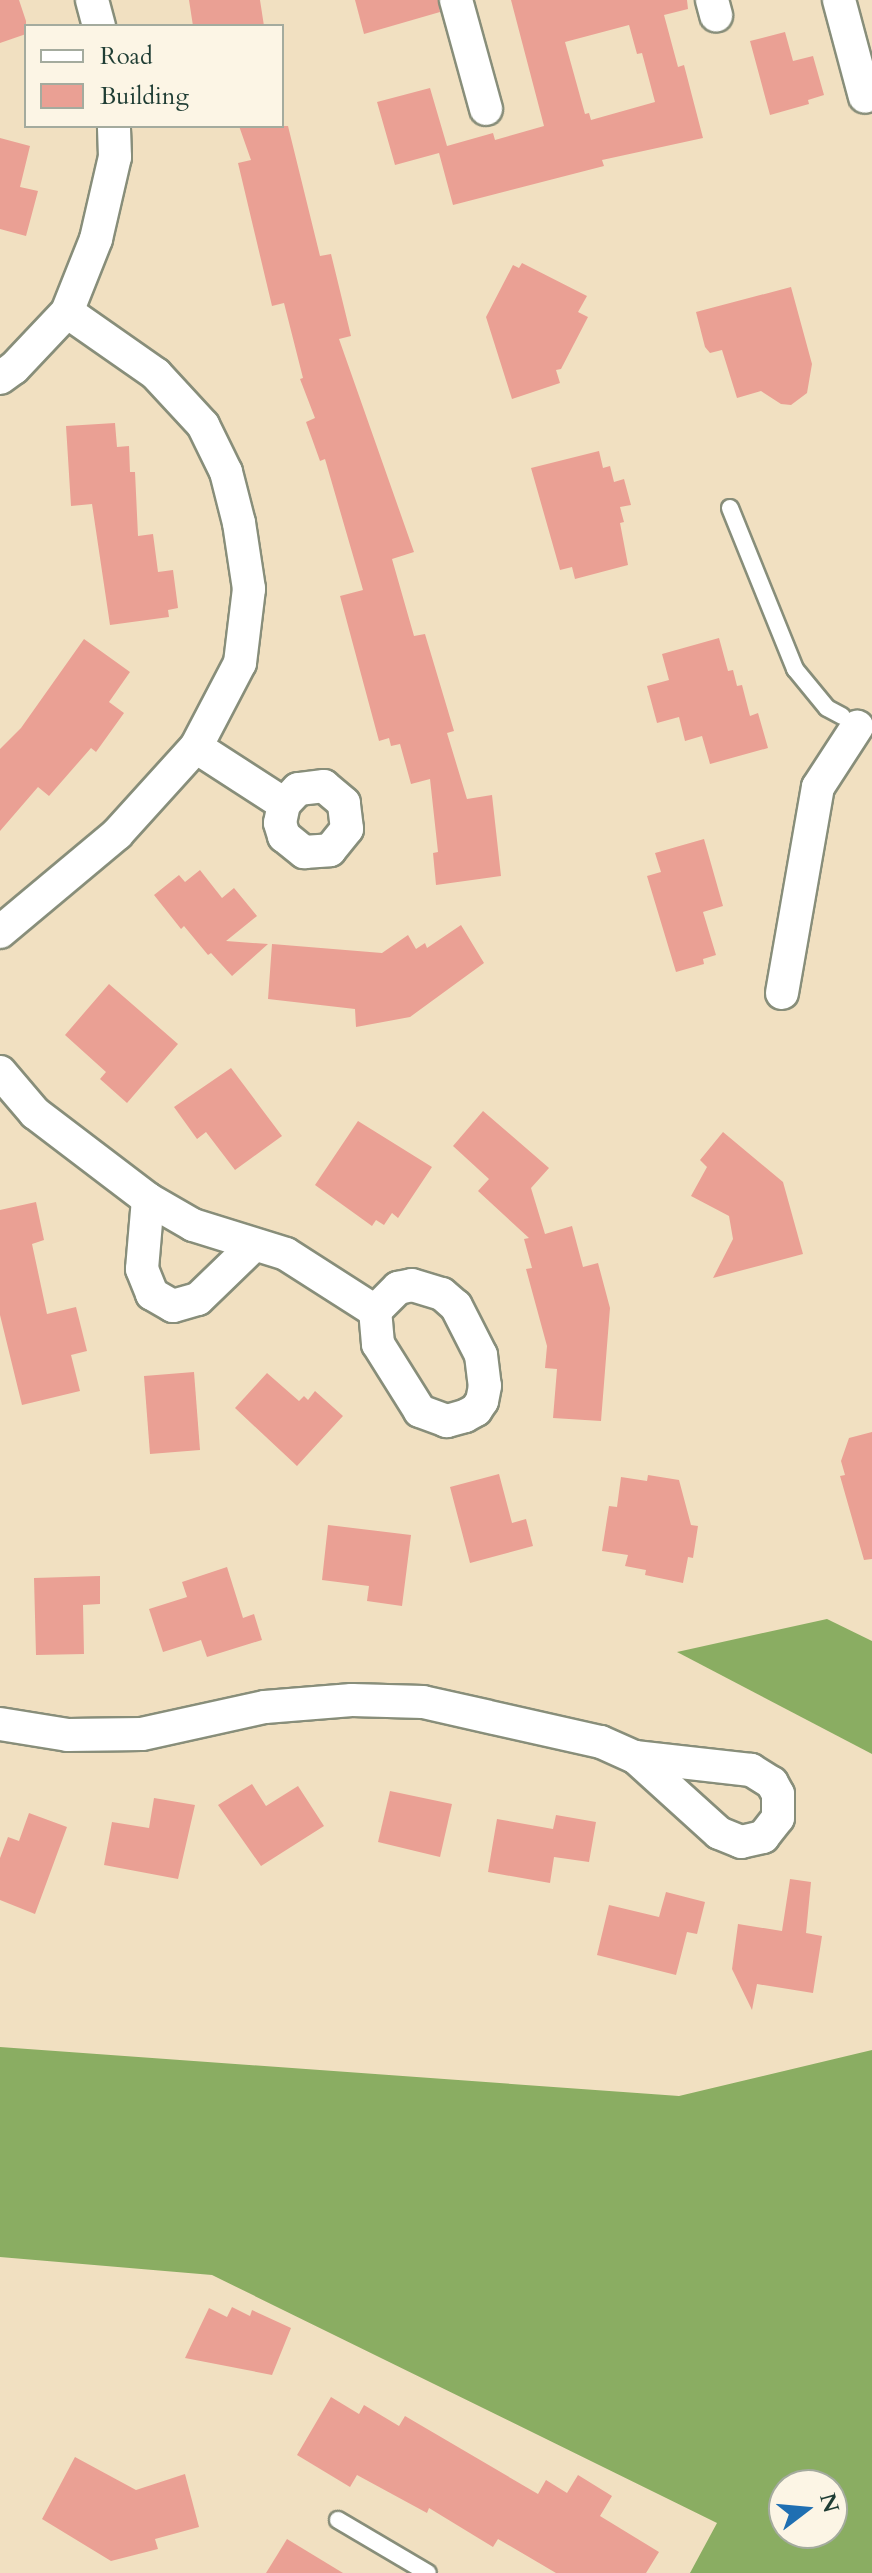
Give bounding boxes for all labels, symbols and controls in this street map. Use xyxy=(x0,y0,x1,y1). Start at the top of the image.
legend xyxy=(24,24,284,128)
text: Road xyxy=(100,40,153,73)
text: Building xyxy=(100,80,189,113)
north arrow xyxy=(768,2469,848,2549)
text: N xyxy=(812,2490,846,2516)

